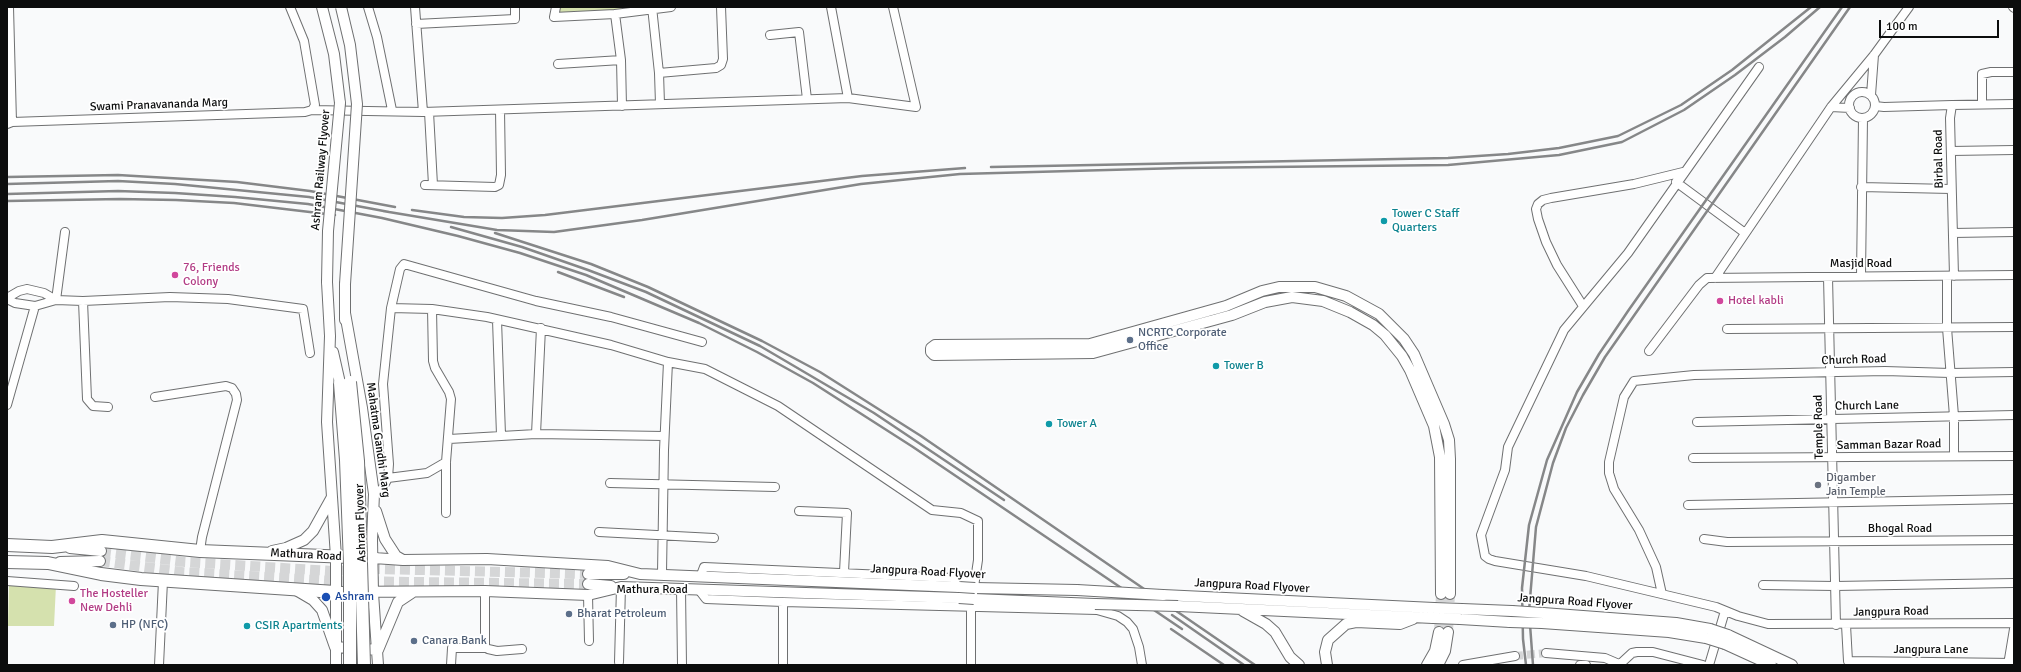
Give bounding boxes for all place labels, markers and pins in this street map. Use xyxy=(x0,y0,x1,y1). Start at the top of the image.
place label: Tower C Staff Quarters xyxy=(1392,207,1459,235)
marker: Tower C Staff Quarters xyxy=(1379,216,1389,226)
place label: 76, Friends Colony xyxy=(183,261,240,289)
marker: 76, Friends Colony xyxy=(170,270,180,280)
place label: Hotel kabli xyxy=(1728,294,1784,308)
marker: Hotel kabli xyxy=(1715,296,1725,306)
place label: NCRTC Corporate Office xyxy=(1138,326,1227,354)
marker: NCRTC Corporate Office xyxy=(1125,335,1135,345)
place label: Tower B xyxy=(1224,359,1264,373)
marker: Tower B xyxy=(1211,361,1221,371)
place label: Tower A xyxy=(1057,417,1097,431)
marker: Tower A xyxy=(1044,419,1054,429)
place label: Digamber Jain Temple xyxy=(1826,471,1886,499)
marker: Digamber Jain Temple xyxy=(1813,480,1823,490)
place label: The Hosteller New Dehli xyxy=(80,587,148,615)
place label: Ashram xyxy=(335,590,374,604)
marker: Ashram xyxy=(320,591,332,603)
marker: The Hosteller New Dehli xyxy=(67,596,77,606)
place label: Bharat Petroleum xyxy=(577,607,667,621)
marker: Bharat Petroleum xyxy=(564,609,574,619)
place label: HP (NFC) xyxy=(121,618,168,632)
place label: CSIR Apartments xyxy=(255,619,343,633)
marker: HP (NFC) xyxy=(108,620,118,630)
marker: CSIR Apartments xyxy=(242,621,252,631)
place label: Canara Bank xyxy=(422,634,487,648)
marker: Canara Bank xyxy=(409,636,419,646)

